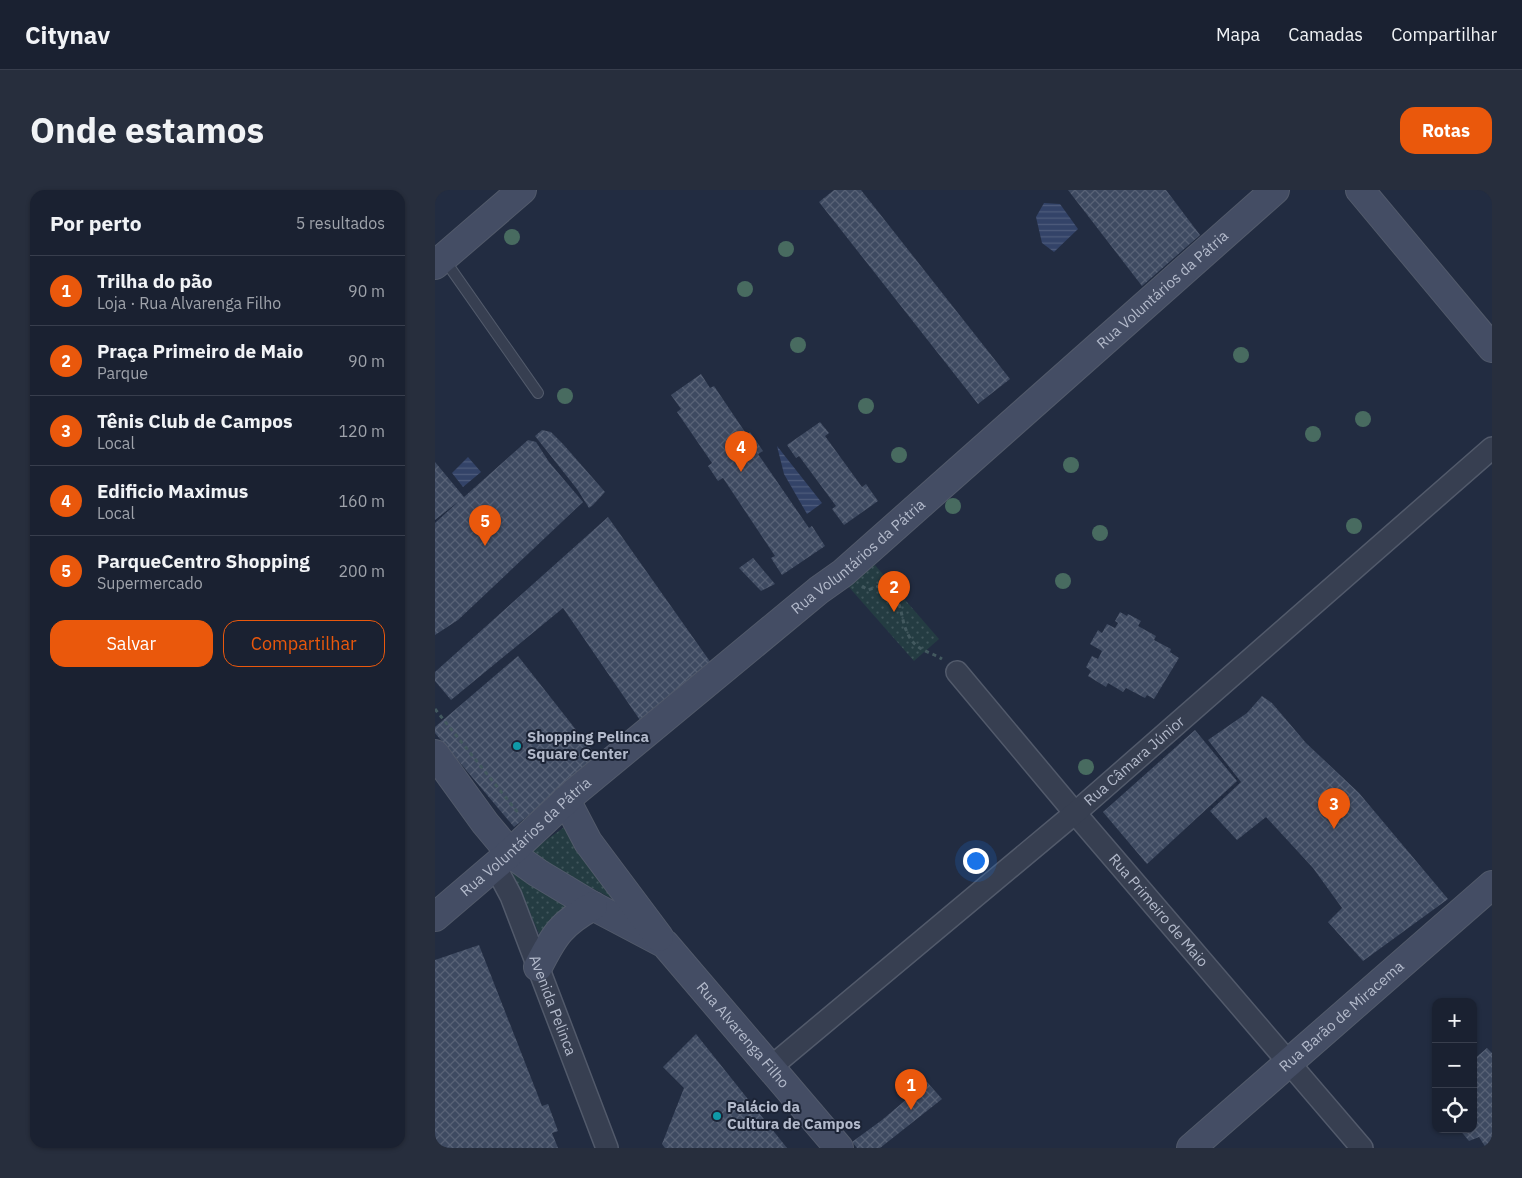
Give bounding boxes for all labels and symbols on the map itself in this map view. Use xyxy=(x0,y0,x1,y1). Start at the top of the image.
street label: Rua Voluntários da Pátria xyxy=(1092,226,1232,353)
pin: 4 xyxy=(725,431,757,472)
street label: Rua Voluntários da Pátria xyxy=(787,495,929,618)
pin: 5 xyxy=(469,505,501,546)
pin: 2 xyxy=(878,571,910,612)
street label: Rua Câmara Júnior xyxy=(1080,711,1189,810)
place label: Shopping Pelinca Square Center xyxy=(527,727,650,763)
marker: Shopping Pelinca Square Center xyxy=(511,740,523,752)
street label: Rua Voluntários da Pátria xyxy=(456,773,595,900)
pin: 3 xyxy=(1318,788,1350,829)
your location xyxy=(963,848,989,874)
street label: Rua Primeiro de Maio xyxy=(1105,849,1213,971)
street label: Avenida Pelinca xyxy=(525,952,581,1058)
street label: Rua Barão de Miracema xyxy=(1275,956,1408,1076)
street label: Rua Alvarenga Filho xyxy=(693,978,794,1092)
pin: 1 xyxy=(895,1069,927,1110)
place label: Palácio da Cultura de Campos xyxy=(727,1097,861,1133)
marker: Palácio da Cultura de Campos xyxy=(711,1110,723,1122)

